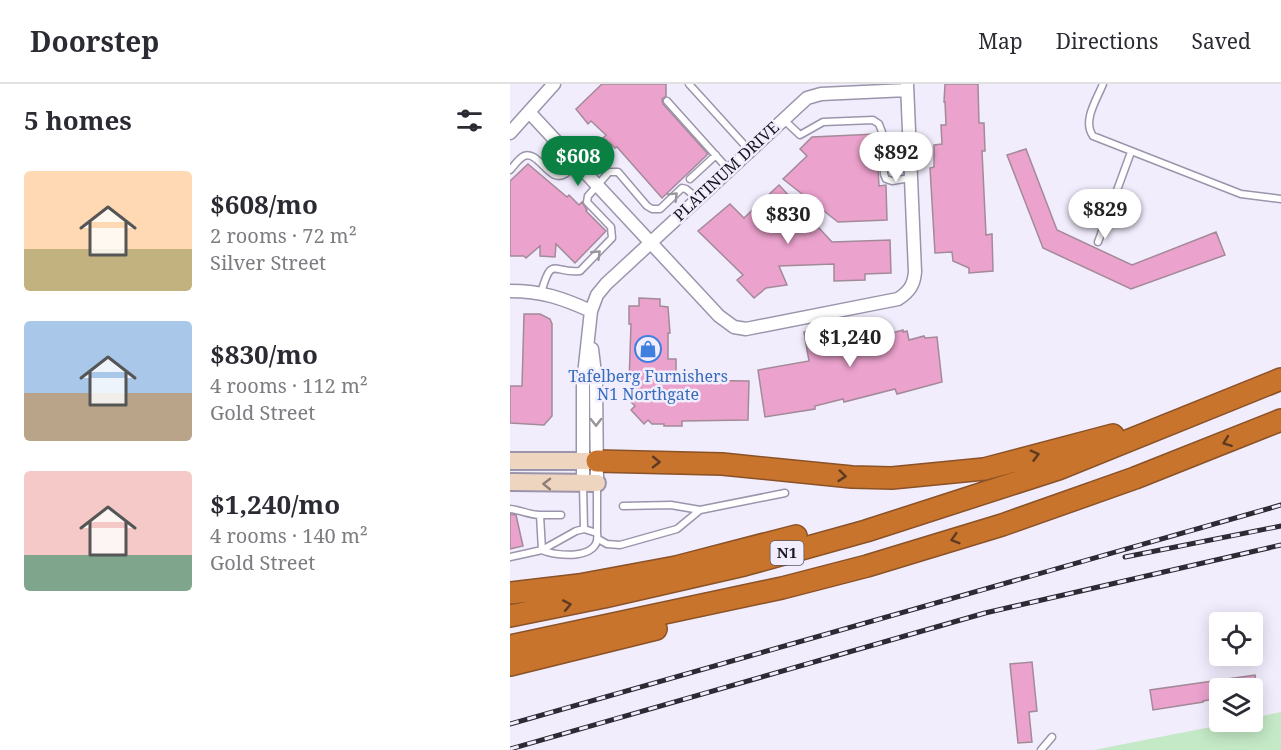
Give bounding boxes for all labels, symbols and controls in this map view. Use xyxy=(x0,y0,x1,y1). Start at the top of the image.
text: Doorstep xyxy=(30,22,159,60)
text: Map xyxy=(978,27,1023,55)
text: Directions xyxy=(1056,27,1158,55)
text: Saved xyxy=(1191,27,1251,55)
text: 5 homes xyxy=(24,102,132,138)
icon: filters xyxy=(453,104,486,137)
street label: PLATINUM DRIVE xyxy=(668,116,784,226)
pin: $892 xyxy=(860,132,932,183)
pin: $608 xyxy=(542,136,614,187)
text: $892 xyxy=(873,138,919,165)
text: $608 xyxy=(555,142,601,169)
text: $608/mo xyxy=(210,186,318,222)
pin: $829 xyxy=(1069,189,1141,240)
one-way arrow xyxy=(667,192,678,203)
pin: $830 xyxy=(752,194,824,245)
icon: home xyxy=(72,195,144,267)
text: $829 xyxy=(1082,195,1128,222)
text: $830 xyxy=(765,200,811,227)
text: 2 rooms · 72 m² xyxy=(210,222,357,249)
text: Silver Street xyxy=(210,249,326,276)
one-way arrow xyxy=(589,251,600,262)
pin: $1,240 xyxy=(801,317,899,368)
text: $1,240 xyxy=(819,323,881,350)
shop icon: Tafelberg Furnishers N1 Northgate xyxy=(633,334,663,364)
text: $830/mo xyxy=(210,336,318,372)
icon: home xyxy=(72,345,144,417)
place label: Tafelberg Furnishers N1 Northgate xyxy=(568,365,728,405)
text: 4 rooms · 112 m² xyxy=(210,372,368,399)
text: Gold Street xyxy=(210,399,315,426)
one-way arrow xyxy=(590,417,603,426)
one-way arrow xyxy=(1222,435,1233,447)
one-way arrow xyxy=(1030,450,1040,463)
one-way arrow xyxy=(651,456,660,468)
one-way arrow xyxy=(838,469,847,482)
one-way arrow xyxy=(542,478,551,490)
text: $1,240/mo xyxy=(210,486,340,522)
icon: home xyxy=(72,495,144,567)
text: 4 rooms · 140 m² xyxy=(210,522,368,549)
one-way arrow xyxy=(950,532,961,544)
road number: N1 xyxy=(770,541,804,565)
text: Gold Street xyxy=(210,549,315,576)
one-way arrow xyxy=(562,599,572,612)
map controls xyxy=(1209,612,1263,732)
button: locate xyxy=(1209,612,1263,666)
button: layers xyxy=(1209,678,1263,732)

